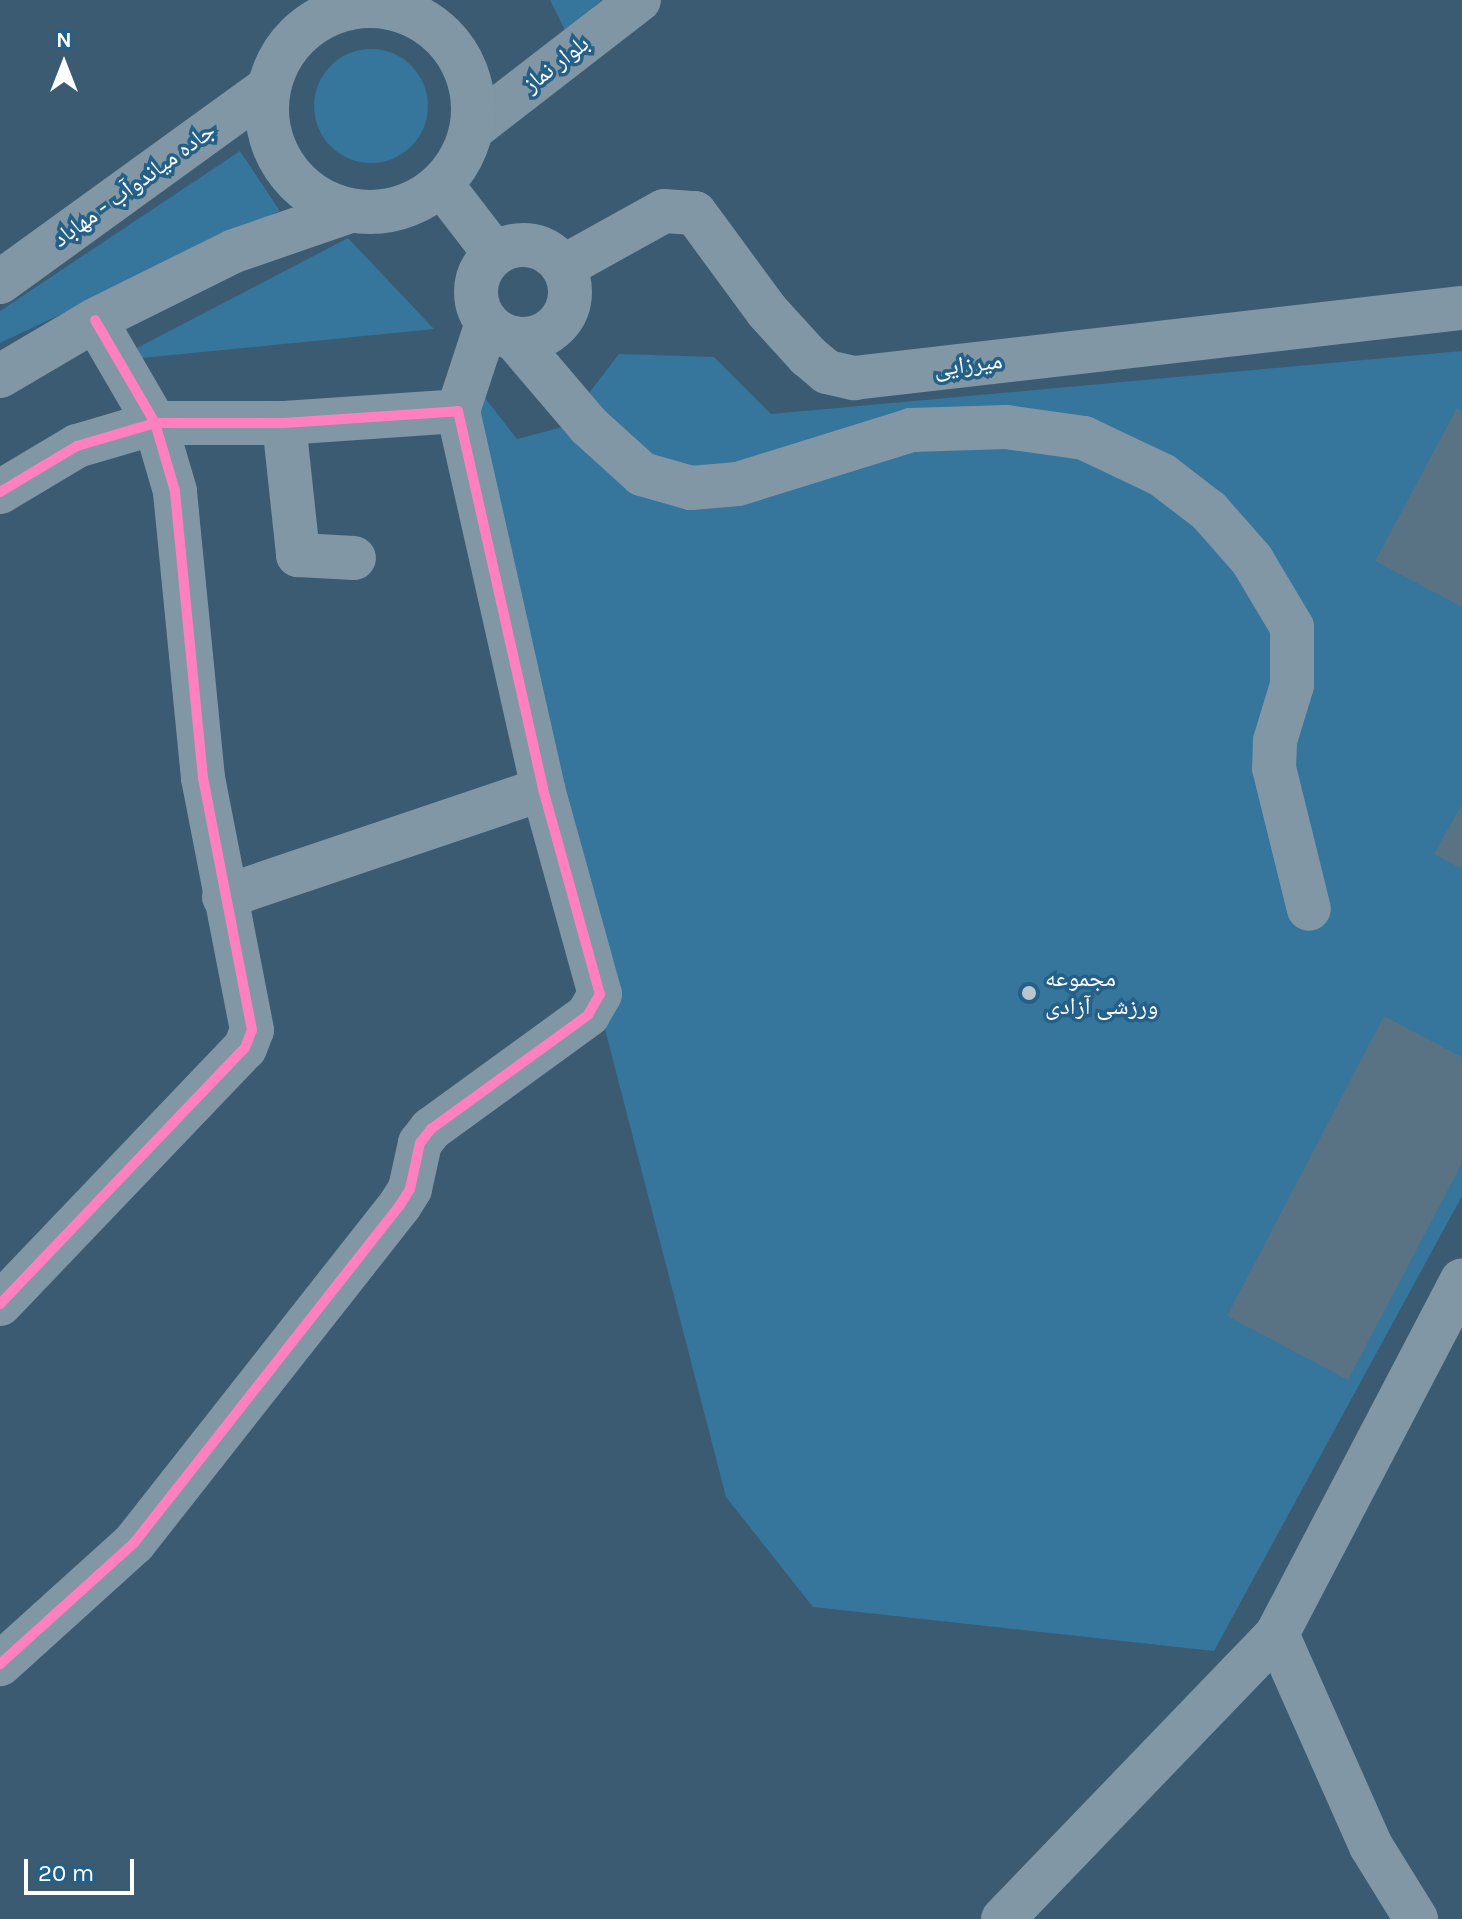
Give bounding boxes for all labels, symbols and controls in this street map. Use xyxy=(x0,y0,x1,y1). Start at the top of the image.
north arrow xyxy=(24,24,104,104)
text: N xyxy=(56,27,72,53)
street label: بلوار نماز xyxy=(517,29,595,99)
street label: جاده میاندوآب - مهاباد xyxy=(47,116,221,254)
street label: میرزایی xyxy=(932,347,1004,383)
place label: مجموعه ورزشی آزادی xyxy=(1045,965,1158,1021)
marker: مجموعه ورزشی آزادی xyxy=(1020,984,1038,1002)
scale bar xyxy=(28,1843,138,1893)
text: 20 m xyxy=(38,1859,94,1887)

